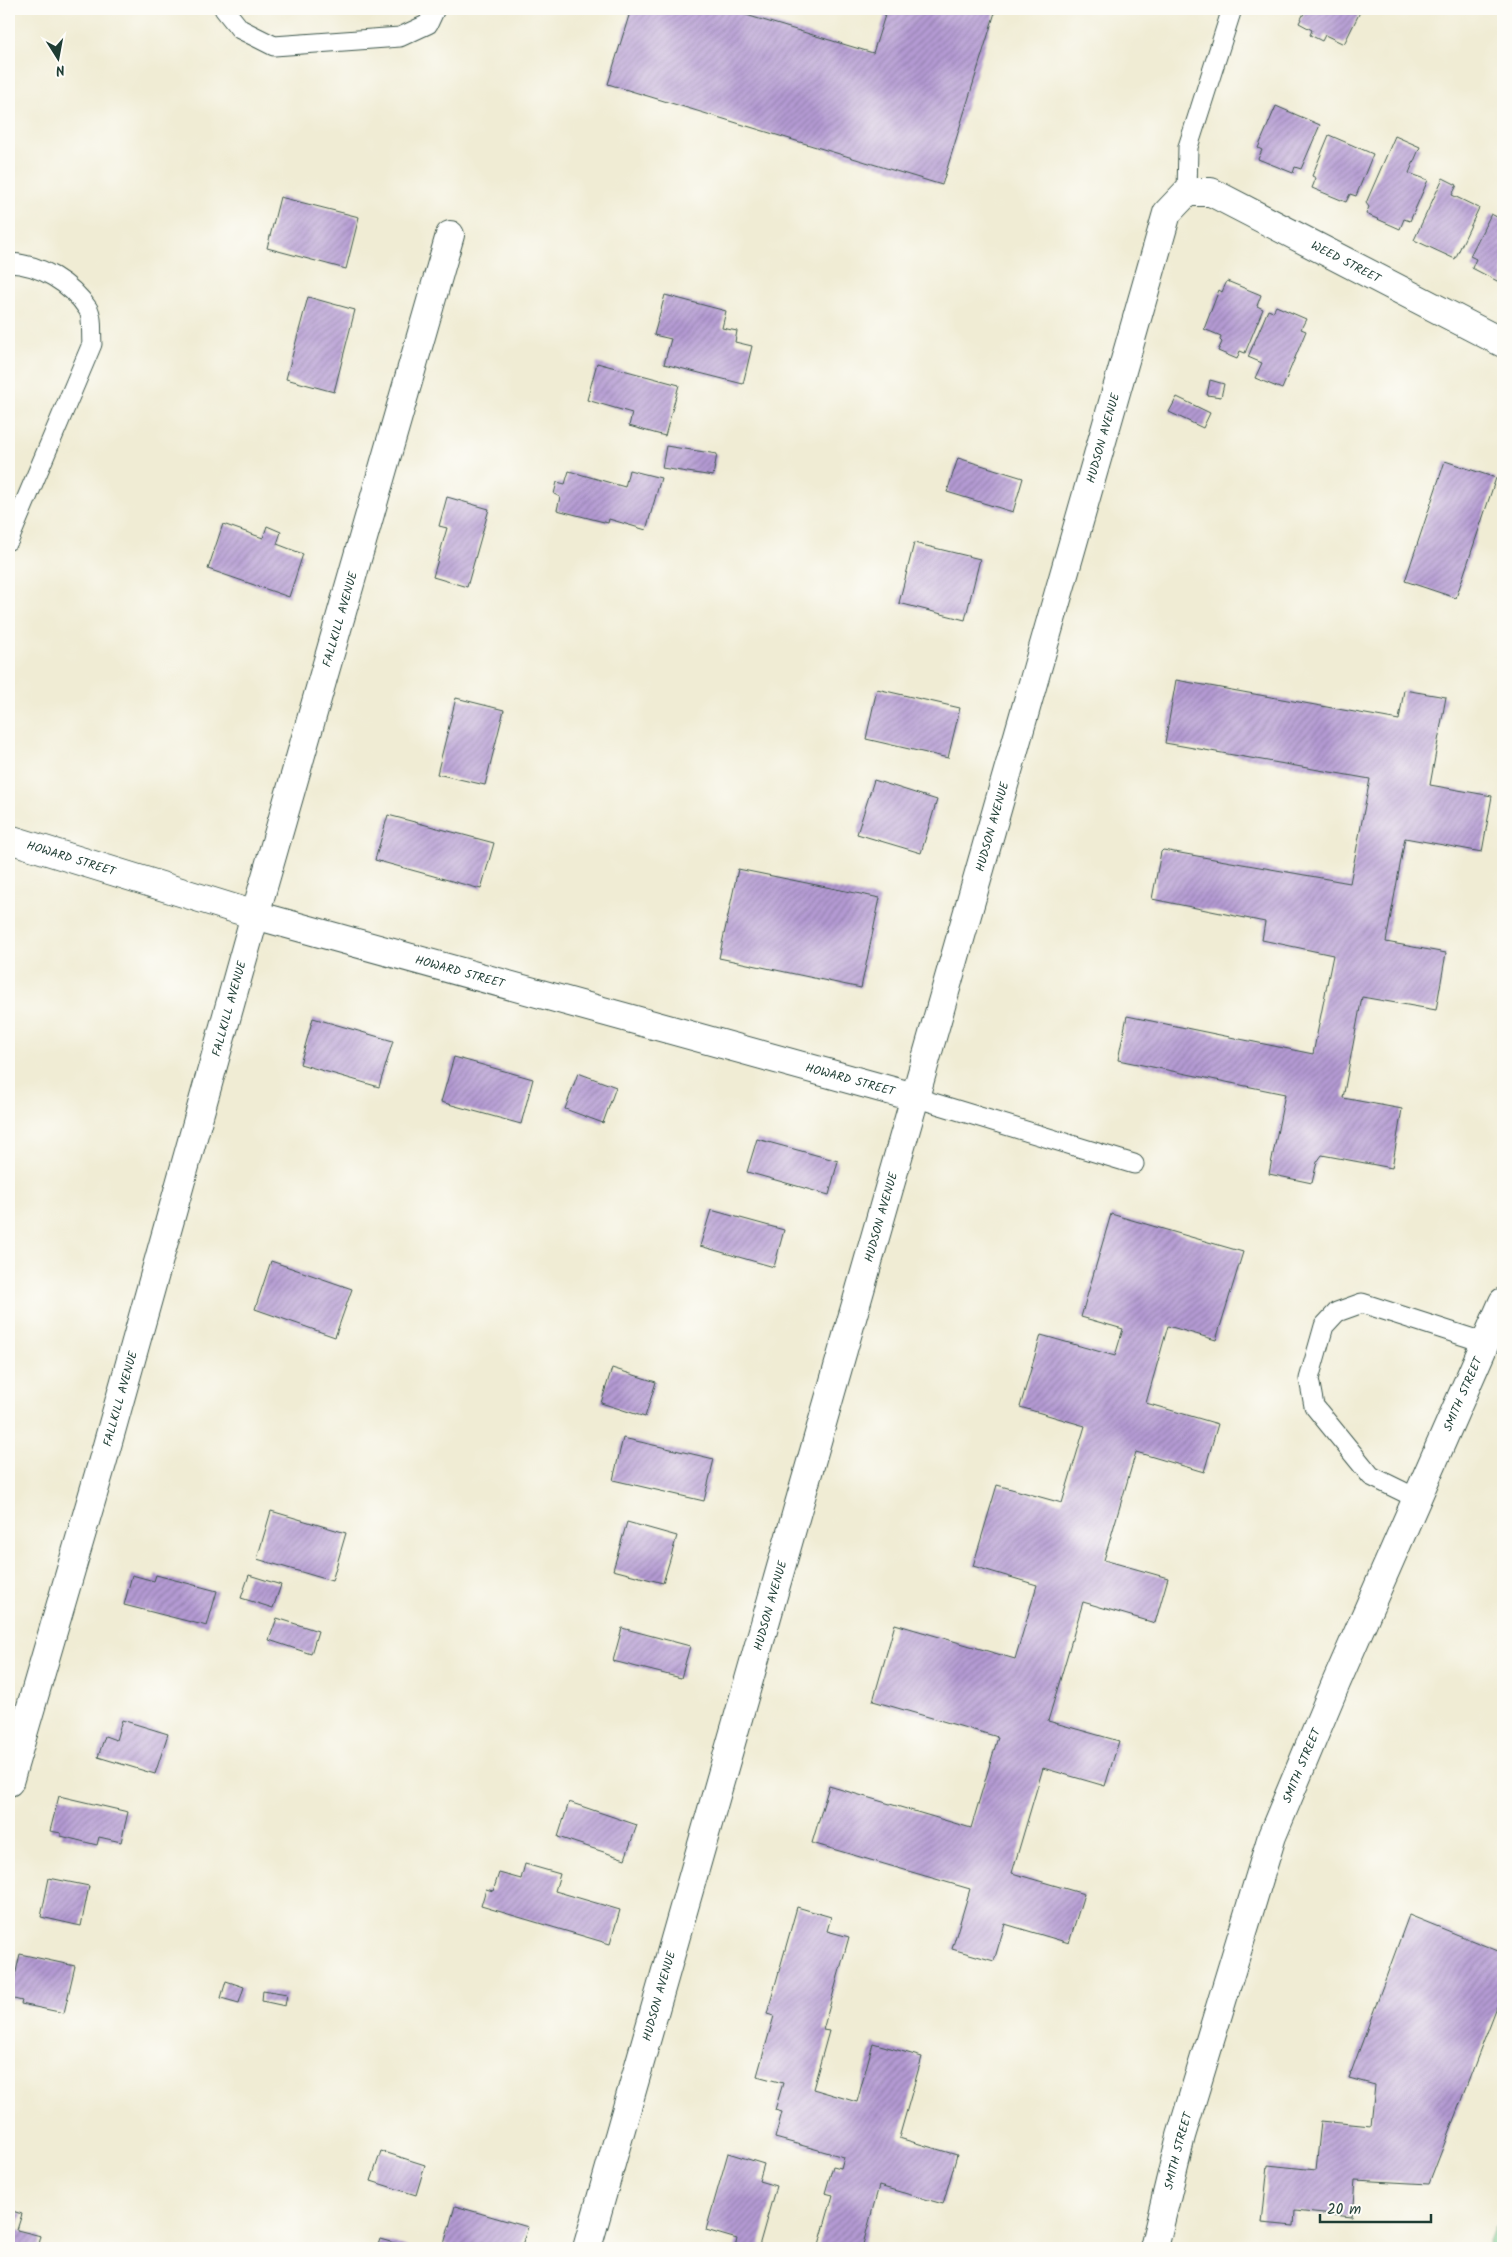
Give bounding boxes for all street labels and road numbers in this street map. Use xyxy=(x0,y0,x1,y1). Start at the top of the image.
street label: WEED STREET xyxy=(1307,236,1385,289)
street label: HUDSON AVENUE xyxy=(1081,390,1125,485)
street label: FALLKILL AVENUE xyxy=(318,568,363,669)
street label: HUDSON AVENUE xyxy=(971,779,1015,874)
street label: HOWARD STREET xyxy=(24,836,119,882)
street label: HOWARD STREET xyxy=(413,951,508,994)
street label: FALLKILL AVENUE xyxy=(207,958,252,1059)
street label: HOWARD STREET xyxy=(803,1058,898,1102)
street label: HUDSON AVENUE xyxy=(859,1169,903,1264)
street label: FALLKILL AVENUE xyxy=(98,1348,143,1449)
street label: SMITH STREET xyxy=(1439,1353,1488,1434)
street label: HUDSON AVENUE xyxy=(749,1558,793,1653)
street label: SMITH STREET xyxy=(1278,1724,1327,1806)
street label: HUDSON AVENUE xyxy=(637,1948,681,2043)
street label: SMITH STREET xyxy=(1159,2109,1198,2192)

